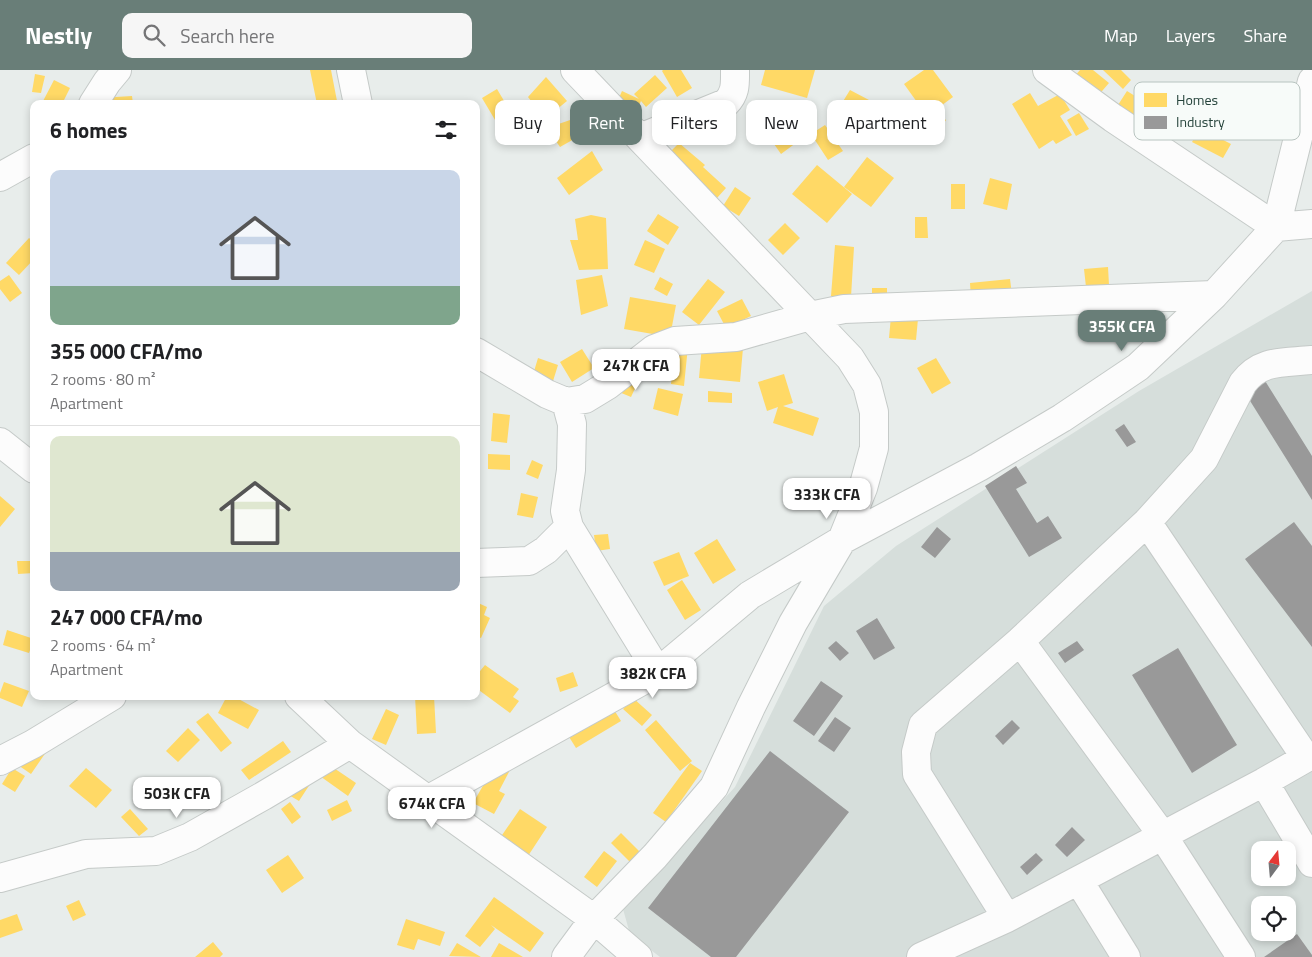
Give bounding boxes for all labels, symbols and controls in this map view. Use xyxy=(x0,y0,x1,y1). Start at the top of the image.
search box xyxy=(122,13,472,58)
text: Nestly xyxy=(25,17,92,53)
icon: search xyxy=(140,21,168,49)
text: Search here xyxy=(180,21,275,50)
text: Map xyxy=(1104,22,1138,49)
text: Layers xyxy=(1166,22,1215,49)
text: Share xyxy=(1243,22,1287,49)
legend xyxy=(1134,82,1300,140)
text: Homes xyxy=(1176,89,1218,110)
chip: Buy xyxy=(495,100,560,145)
chip: Rent xyxy=(570,100,642,145)
chip: Filters xyxy=(652,100,736,145)
chip: New xyxy=(746,100,817,145)
chip: Apartment xyxy=(827,100,945,145)
text: Industry xyxy=(1176,111,1225,132)
text: 6 homes xyxy=(50,114,127,146)
icon: filters xyxy=(432,116,460,144)
icon: home xyxy=(210,203,300,293)
pin: 355K CFA xyxy=(1070,310,1174,352)
text: 355K CFA xyxy=(1089,314,1155,338)
text: 355 000 CFA/mo xyxy=(50,335,203,367)
pin: 247K CFA xyxy=(584,348,688,391)
text: 247K CFA xyxy=(603,353,669,377)
text: 2 rooms · 80 m² xyxy=(50,367,155,391)
text: Apartment xyxy=(50,391,123,415)
icon: home xyxy=(210,468,300,558)
pin: 333K CFA xyxy=(775,478,879,520)
text: 333K CFA xyxy=(794,482,860,506)
text: 247 000 CFA/mo xyxy=(50,601,203,633)
text: 2 rooms · 64 m² xyxy=(50,633,155,657)
pin: 382K CFA xyxy=(601,656,705,699)
text: Apartment xyxy=(50,657,123,681)
text: 382K CFA xyxy=(620,661,686,685)
pin: 503K CFA xyxy=(125,776,229,819)
text: 503K CFA xyxy=(144,781,210,805)
pin: 674K CFA xyxy=(380,786,484,829)
text: 674K CFA xyxy=(399,791,465,815)
north arrow xyxy=(1251,841,1296,886)
map controls xyxy=(1251,841,1296,941)
button: locate xyxy=(1251,896,1296,941)

